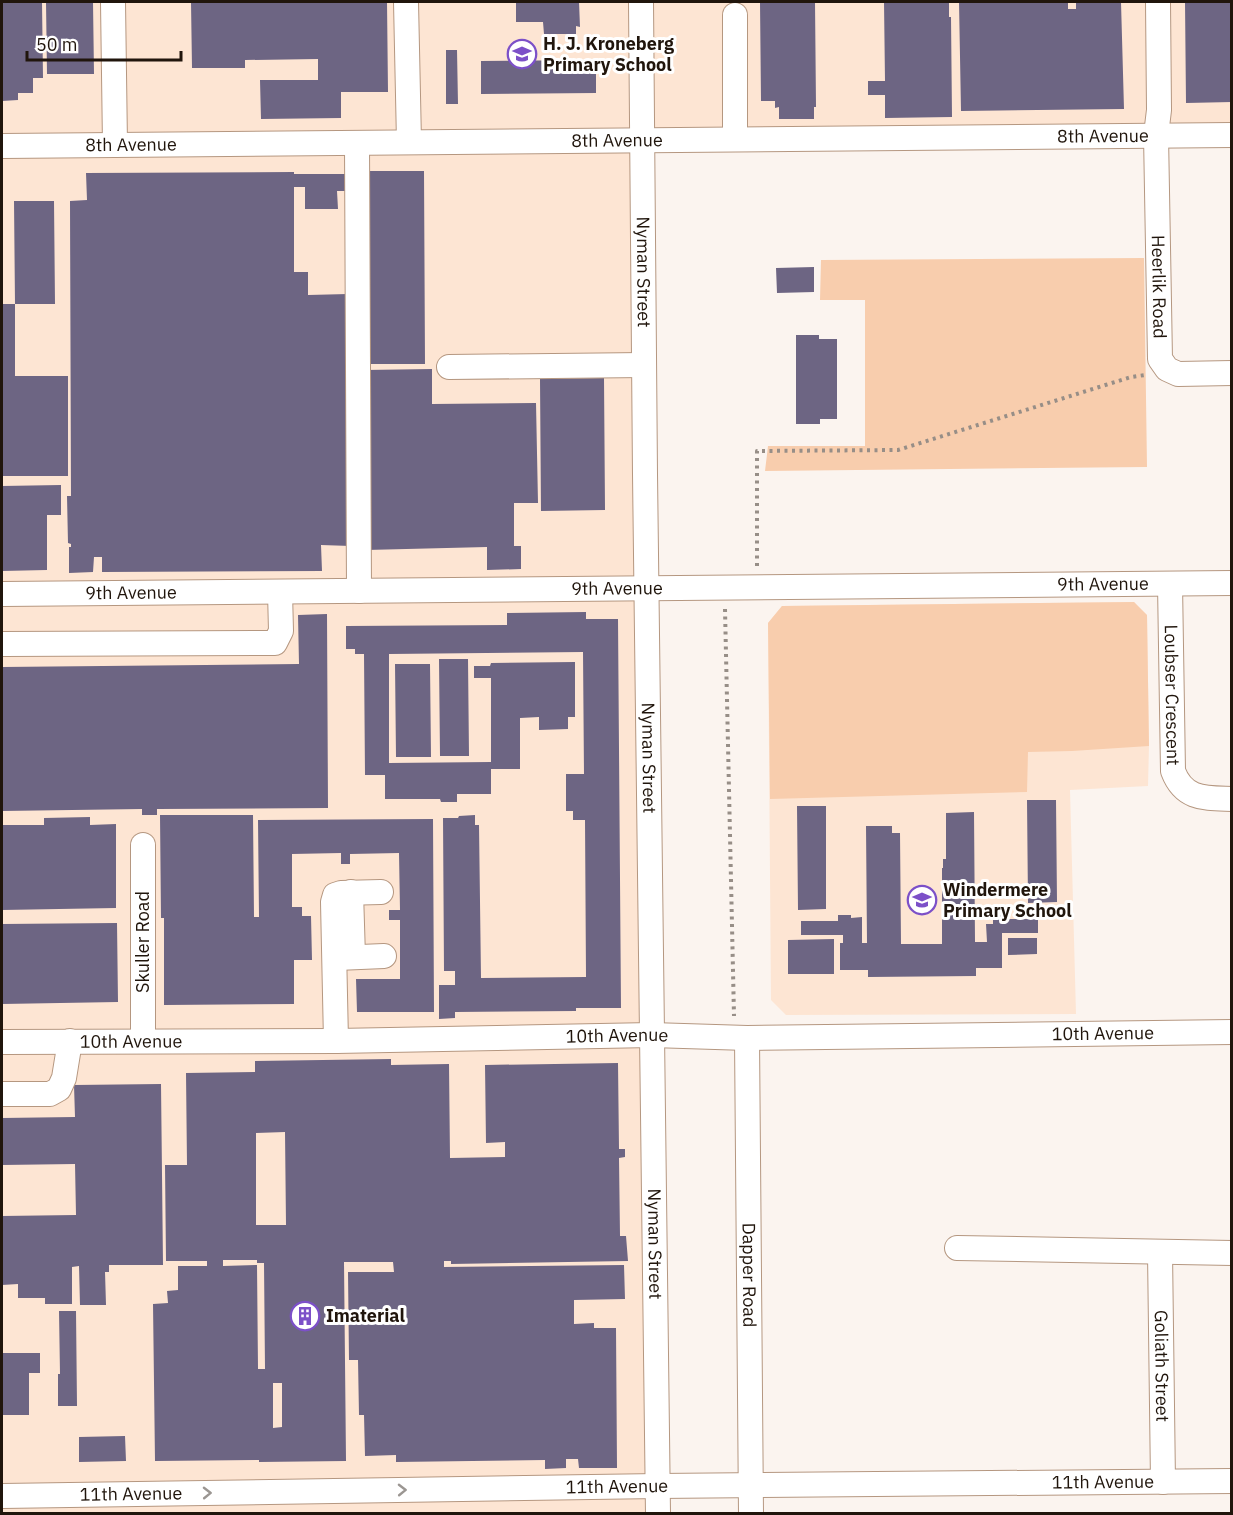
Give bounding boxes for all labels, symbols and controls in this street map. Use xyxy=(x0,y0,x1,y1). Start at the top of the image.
scale bar xyxy=(27,24,182,62)
place label: H. J. Kroneberg Primary School xyxy=(543,32,674,76)
text: 50 m xyxy=(36,33,78,56)
school or university icon: H. J. Kroneberg Primary School xyxy=(506,38,538,70)
street label: 8th Avenue xyxy=(1057,124,1149,148)
street label: 8th Avenue xyxy=(571,128,663,152)
street label: 8th Avenue xyxy=(85,132,177,156)
street label: Nyman Street xyxy=(632,216,656,328)
street label: Heerlik Road xyxy=(1147,235,1172,339)
street label: 9th Avenue xyxy=(1057,572,1149,596)
street label: 9th Avenue xyxy=(571,576,663,600)
street label: 9th Avenue xyxy=(85,580,177,604)
street label: Loubser Crescent xyxy=(1160,624,1185,766)
street label: Nyman Street xyxy=(637,702,661,814)
place label: Windermere Primary School xyxy=(943,878,1072,922)
school or university icon: Windermere Primary School xyxy=(906,884,938,916)
street label: Skuller Road xyxy=(131,891,154,993)
street label: 10th Avenue xyxy=(1051,1021,1154,1045)
street label: 10th Avenue xyxy=(565,1023,669,1048)
street label: 10th Avenue xyxy=(80,1029,182,1053)
street label: Nyman Street xyxy=(643,1188,667,1300)
street label: Dapper Road xyxy=(738,1223,761,1327)
building icon: Imaterial xyxy=(289,1300,321,1332)
place label: Imaterial xyxy=(326,1304,406,1327)
street label: Goliath Street xyxy=(1150,1310,1174,1422)
street label: 11th Avenue xyxy=(1052,1470,1154,1494)
street label: 11th Avenue xyxy=(565,1474,668,1498)
street label: 11th Avenue xyxy=(80,1481,183,1506)
one-way arrow xyxy=(397,1484,406,1496)
one-way arrow xyxy=(202,1487,211,1499)

